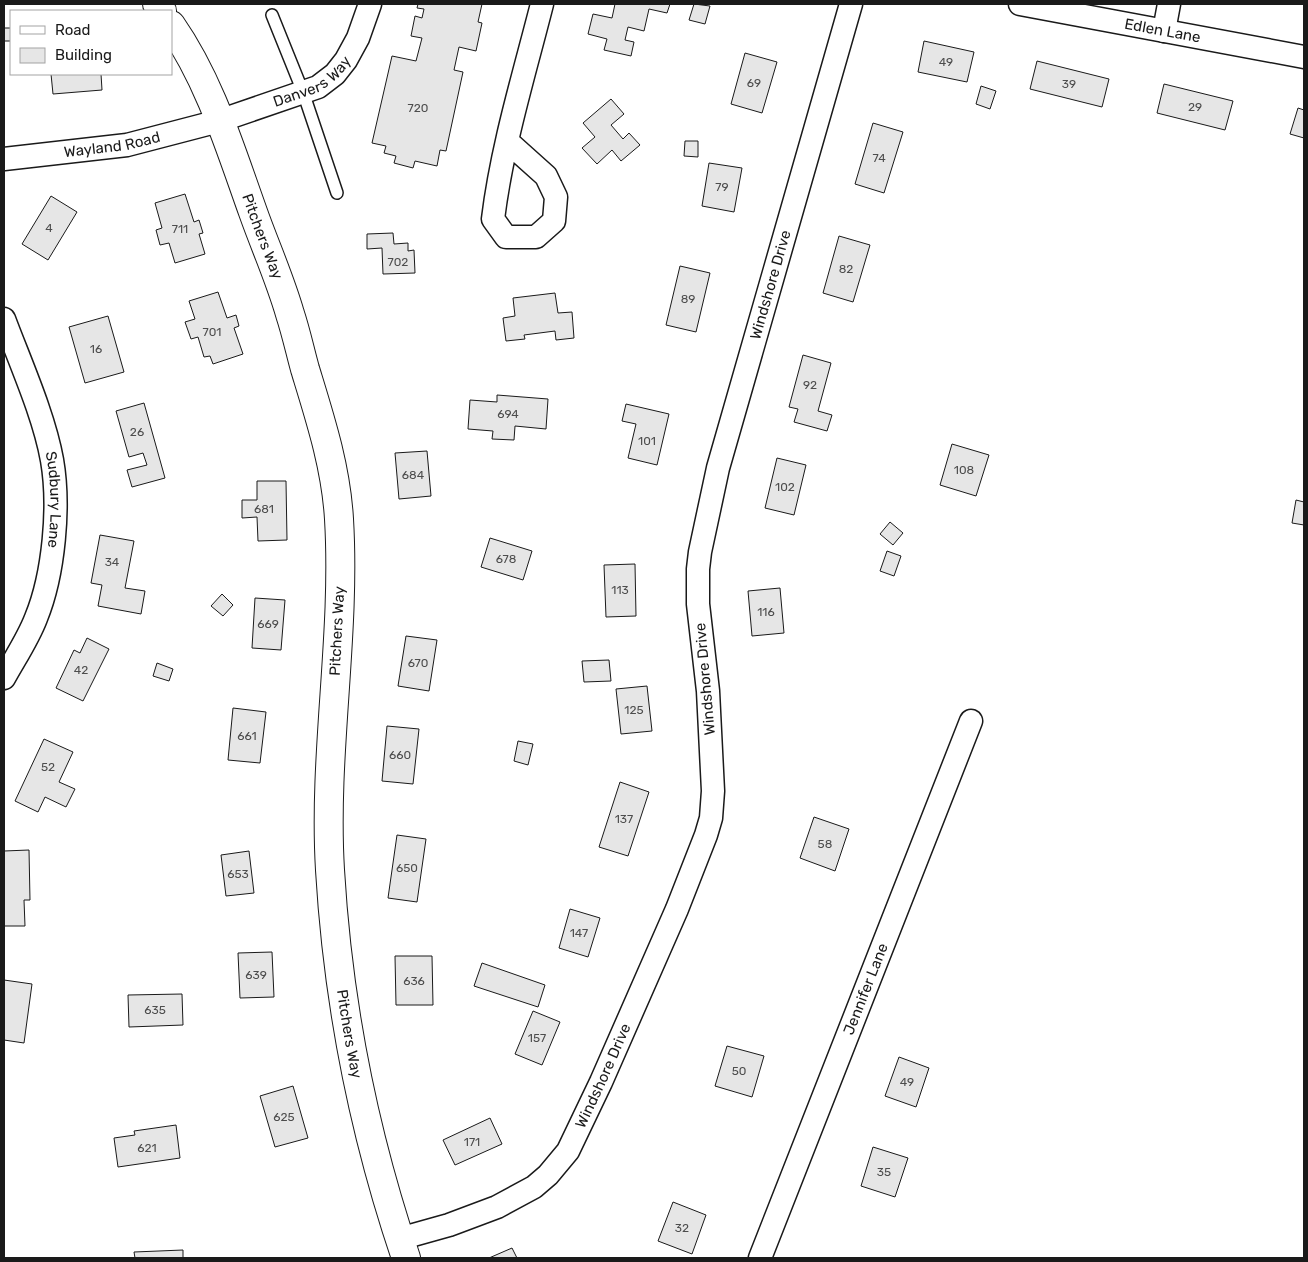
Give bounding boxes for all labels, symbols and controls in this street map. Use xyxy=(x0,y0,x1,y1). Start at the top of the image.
legend xyxy=(10,10,172,75)
street label: Edlen Lane xyxy=(1123,15,1202,47)
text: Road xyxy=(55,21,91,39)
text: Building xyxy=(55,46,112,64)
street label: Danvers Way xyxy=(271,52,355,111)
house number: 49 xyxy=(939,55,953,69)
house number: 69 xyxy=(747,76,761,90)
house number: 39 xyxy=(1062,77,1076,91)
house number: 29 xyxy=(1188,100,1202,114)
house number: 720 xyxy=(408,101,428,115)
street label: Wayland Road xyxy=(63,128,162,161)
house number: 74 xyxy=(872,151,886,165)
house number: 79 xyxy=(715,180,729,194)
street label: Pitchers Way xyxy=(238,191,287,282)
house number: 4 xyxy=(45,221,53,235)
house number: 711 xyxy=(172,222,188,236)
street label: Windshore Drive xyxy=(746,228,795,341)
house number: 702 xyxy=(388,255,408,269)
house number: 82 xyxy=(839,262,853,276)
house number: 89 xyxy=(681,292,695,306)
house number: 701 xyxy=(203,325,221,339)
house number: 16 xyxy=(90,342,102,356)
house number: 92 xyxy=(803,378,817,392)
house number: 694 xyxy=(497,407,519,421)
house number: 26 xyxy=(130,425,144,439)
house number: 101 xyxy=(638,434,656,448)
street label: Sudbury Lane xyxy=(42,450,64,549)
house number: 108 xyxy=(954,463,974,477)
house number: 684 xyxy=(402,468,425,482)
house number: 102 xyxy=(775,480,795,494)
house number: 681 xyxy=(254,502,274,516)
house number: 678 xyxy=(496,552,516,566)
house number: 34 xyxy=(105,555,120,569)
house number: 113 xyxy=(611,583,629,597)
street label: Pitchers Way xyxy=(326,586,348,676)
house number: 116 xyxy=(757,605,775,619)
house number: 669 xyxy=(257,617,279,631)
street label: Windshore Drive xyxy=(691,622,719,736)
house number: 670 xyxy=(408,656,428,670)
house number: 42 xyxy=(74,663,88,677)
house number: 125 xyxy=(624,703,644,717)
house number: 661 xyxy=(237,729,257,743)
house number: 660 xyxy=(389,748,411,762)
house number: 52 xyxy=(41,760,55,774)
house number: 137 xyxy=(615,812,633,826)
house number: 58 xyxy=(818,837,832,851)
house number: 650 xyxy=(396,861,418,875)
house number: 653 xyxy=(227,867,249,881)
house number: 147 xyxy=(570,926,588,940)
street label: Jennifer Lane xyxy=(840,941,892,1037)
house number: 639 xyxy=(245,968,267,982)
house number: 636 xyxy=(403,974,425,988)
street label: Pitchers Way xyxy=(333,988,366,1080)
house number: 635 xyxy=(144,1003,166,1017)
street label: Windshore Drive xyxy=(571,1021,635,1131)
house number: 157 xyxy=(528,1031,546,1045)
house number: 50 xyxy=(732,1064,746,1078)
house number: 49 xyxy=(900,1075,914,1089)
house number: 625 xyxy=(273,1110,295,1124)
house number: 171 xyxy=(464,1135,480,1149)
house number: 621 xyxy=(137,1141,157,1155)
house number: 35 xyxy=(877,1165,891,1179)
house number: 32 xyxy=(675,1221,689,1235)

